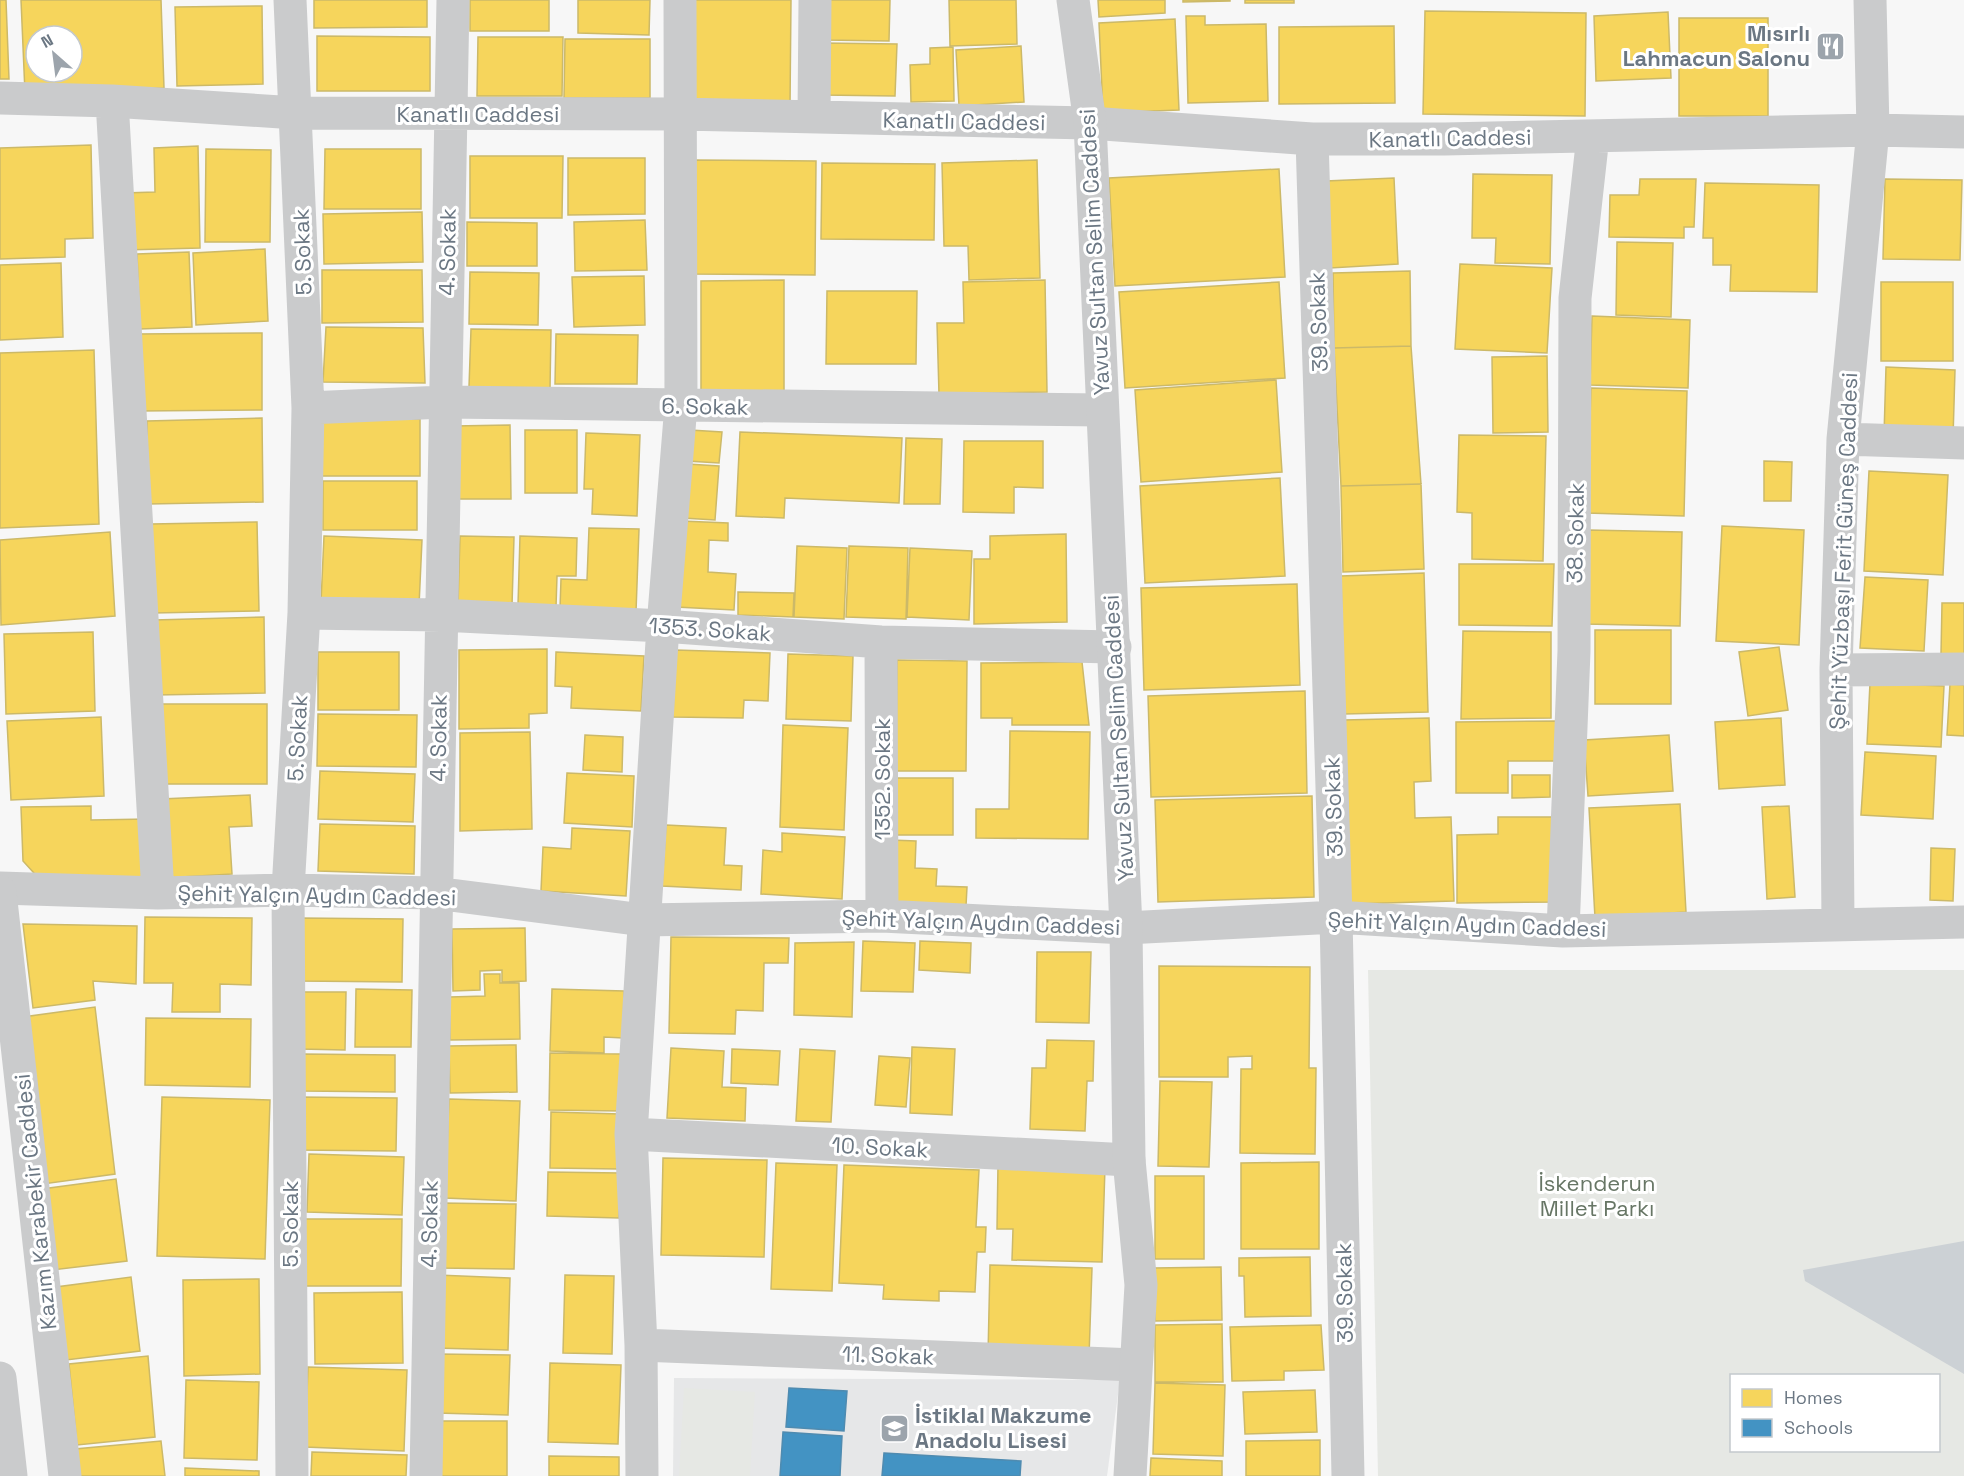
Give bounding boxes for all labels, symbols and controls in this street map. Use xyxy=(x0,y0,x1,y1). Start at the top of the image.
place label: Mısırlı Lahmacun Salonu xyxy=(1623,19,1810,72)
north arrow xyxy=(24,24,84,84)
text: N xyxy=(38,29,57,53)
restaurant icon: Mısırlı Lahmacun Salonu xyxy=(1815,30,1847,62)
street label: Kanatlı Caddesi xyxy=(397,100,559,128)
street label: Kanatlı Caddesi xyxy=(882,106,1046,136)
street label: Yavuz Sultan Selim Caddesi xyxy=(1073,108,1115,396)
street label: Kanatlı Caddesi xyxy=(1368,123,1532,153)
street label: 5. Sokak xyxy=(286,208,318,296)
street label: 4. Sokak xyxy=(432,208,462,296)
street label: 39. Sokak xyxy=(1302,271,1334,373)
street label: Şehit Yüzbaşı Ferit Güneş Caddesi xyxy=(1823,372,1863,730)
street label: 6. Sokak xyxy=(661,391,749,421)
street label: 38. Sokak xyxy=(1560,482,1590,584)
street label: Yavuz Sultan Selim Caddesi xyxy=(1097,594,1139,882)
street label: 1353. Sokak xyxy=(648,611,772,647)
street label: 5. Sokak xyxy=(281,694,313,782)
street label: 4. Sokak xyxy=(423,694,453,782)
street label: 1352. Sokak xyxy=(868,718,896,840)
street label: 39. Sokak xyxy=(1317,756,1349,858)
street label: Şehit Yalçın Aydın Caddesi xyxy=(177,879,457,911)
street label: Şehit Yalçın Aydın Caddesi xyxy=(841,903,1121,941)
street label: Şehit Yalçın Aydın Caddesi xyxy=(1327,905,1607,943)
street label: Kazım Karabekir Caddesi xyxy=(8,1073,62,1331)
street label: 10. Sokak xyxy=(831,1130,929,1164)
park label: İskenderun Millet Parkı xyxy=(1538,1169,1656,1222)
street label: 5. Sokak xyxy=(276,1180,304,1267)
street label: 4. Sokak xyxy=(414,1180,444,1268)
street label: 39. Sokak xyxy=(1329,1243,1359,1343)
street label: 11. Sokak xyxy=(842,1339,935,1371)
legend xyxy=(1730,1374,1940,1452)
text: Homes xyxy=(1784,1386,1843,1409)
place label: İstiklal Makzume Anadolu Lisesi xyxy=(915,1401,1091,1454)
school or university icon: İstiklal Makzume Anadolu Lisesi xyxy=(878,1412,910,1444)
text: Schools xyxy=(1784,1416,1853,1439)

